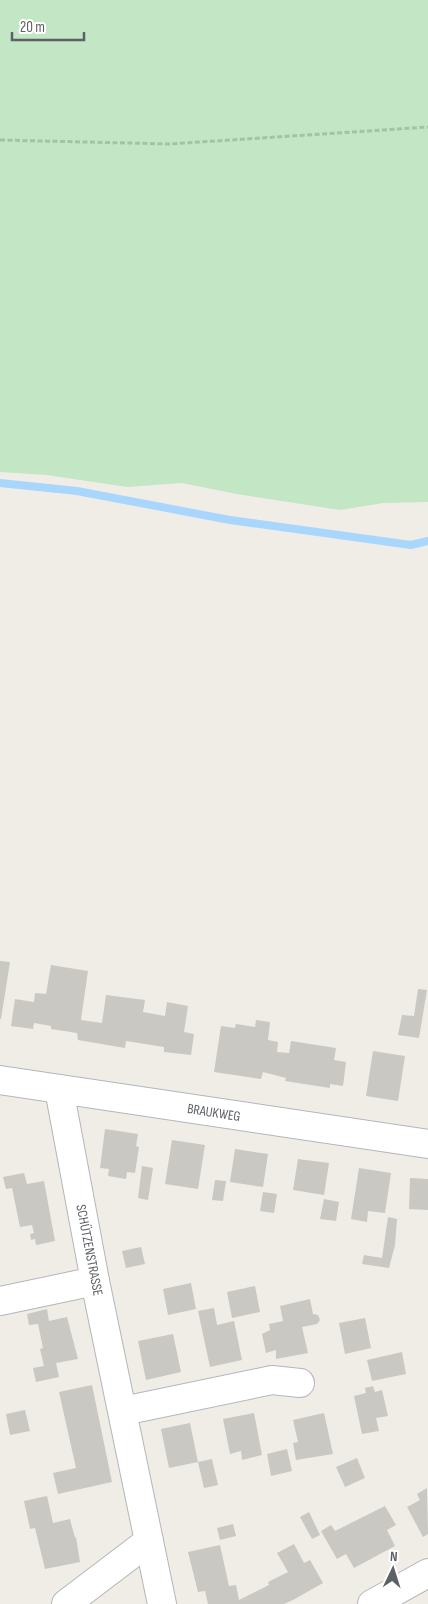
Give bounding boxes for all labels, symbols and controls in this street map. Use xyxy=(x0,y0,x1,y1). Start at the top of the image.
scale bar xyxy=(12,10,85,42)
text: 20 m xyxy=(20,18,45,37)
street label: BRAUKWEG xyxy=(186,1100,242,1125)
street label: SCHÜTZENSTRASSE xyxy=(72,1203,107,1297)
north arrow xyxy=(368,1544,418,1594)
text: N xyxy=(390,1548,398,1565)

